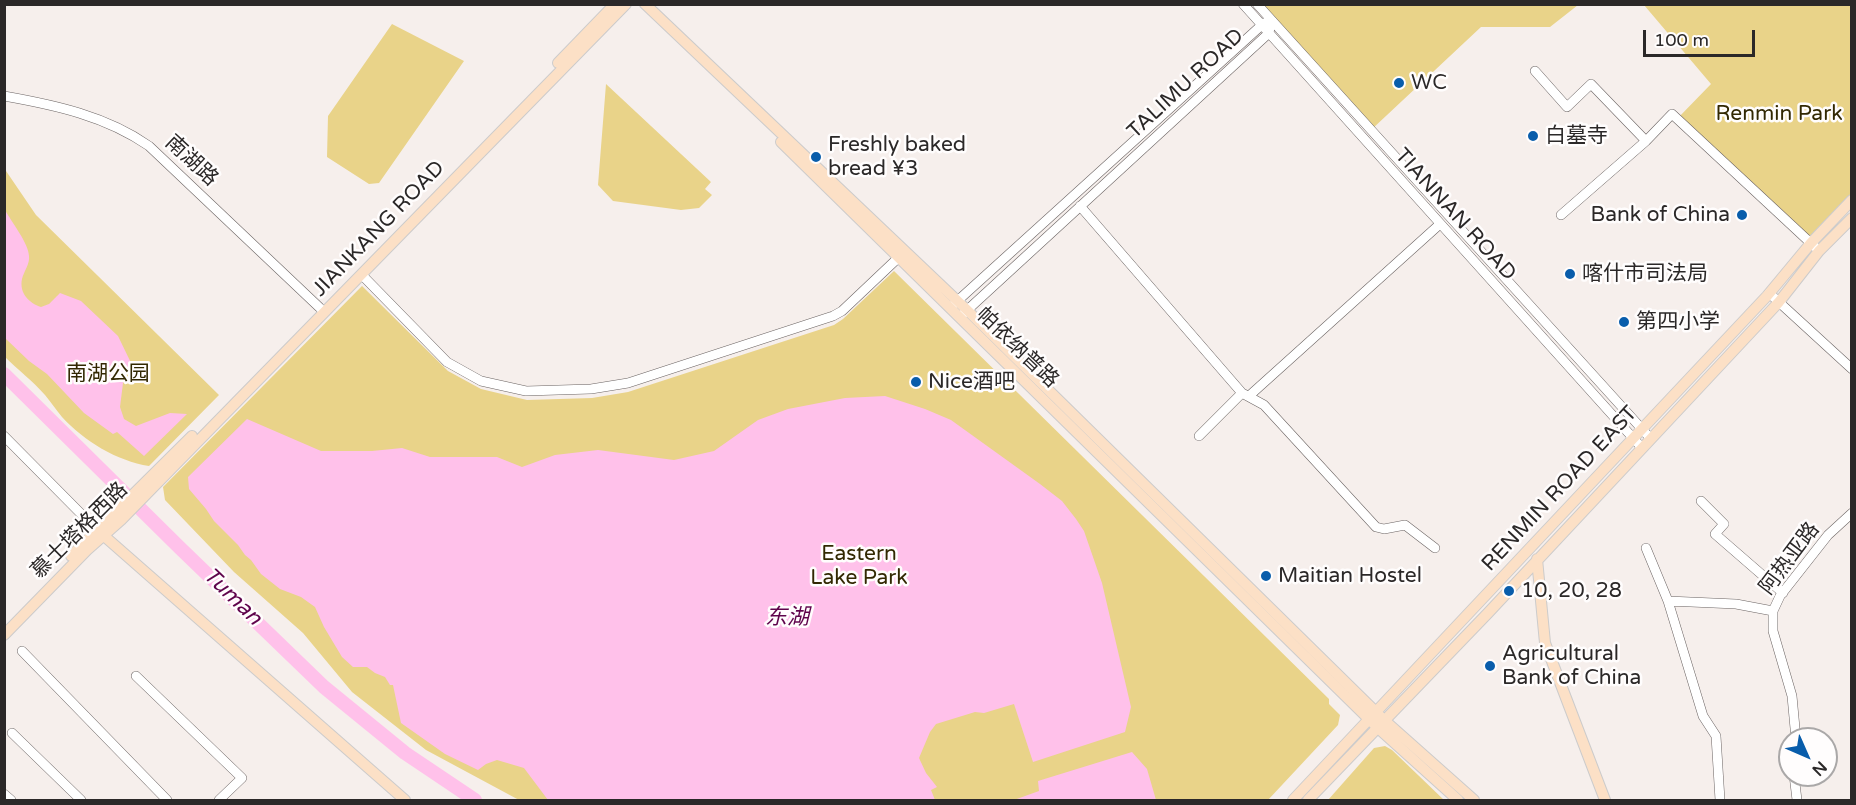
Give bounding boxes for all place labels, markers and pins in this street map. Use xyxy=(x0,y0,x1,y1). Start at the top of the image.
place label: WC xyxy=(1411,70,1447,96)
marker: WC xyxy=(1392,76,1406,90)
place label: 白墓寺 xyxy=(1545,123,1608,149)
marker: 白墓寺 xyxy=(1526,129,1540,143)
place label: Freshly baked bread ¥3 xyxy=(828,132,966,182)
marker: Freshly baked bread ¥3 xyxy=(809,150,823,164)
place label: Bank of China xyxy=(1591,202,1730,228)
marker: Bank of China xyxy=(1735,208,1749,222)
place label: 喀什市司法局 xyxy=(1582,261,1708,287)
marker: 喀什市司法局 xyxy=(1563,267,1577,281)
place label: 第四小学 xyxy=(1636,309,1720,335)
marker: 第四小学 xyxy=(1617,315,1631,329)
place label: Nice酒吧 xyxy=(928,369,1015,395)
marker: Nice酒吧 xyxy=(909,375,923,389)
place label: Maitian Hostel xyxy=(1278,563,1422,589)
marker: Maitian Hostel xyxy=(1259,569,1273,583)
place label: 10, 20, 28 xyxy=(1521,578,1622,604)
marker: 10, 20, 28 xyxy=(1502,584,1516,598)
place label: Agricultural Bank of China xyxy=(1502,641,1641,691)
marker: Agricultural Bank of China xyxy=(1483,659,1497,673)

